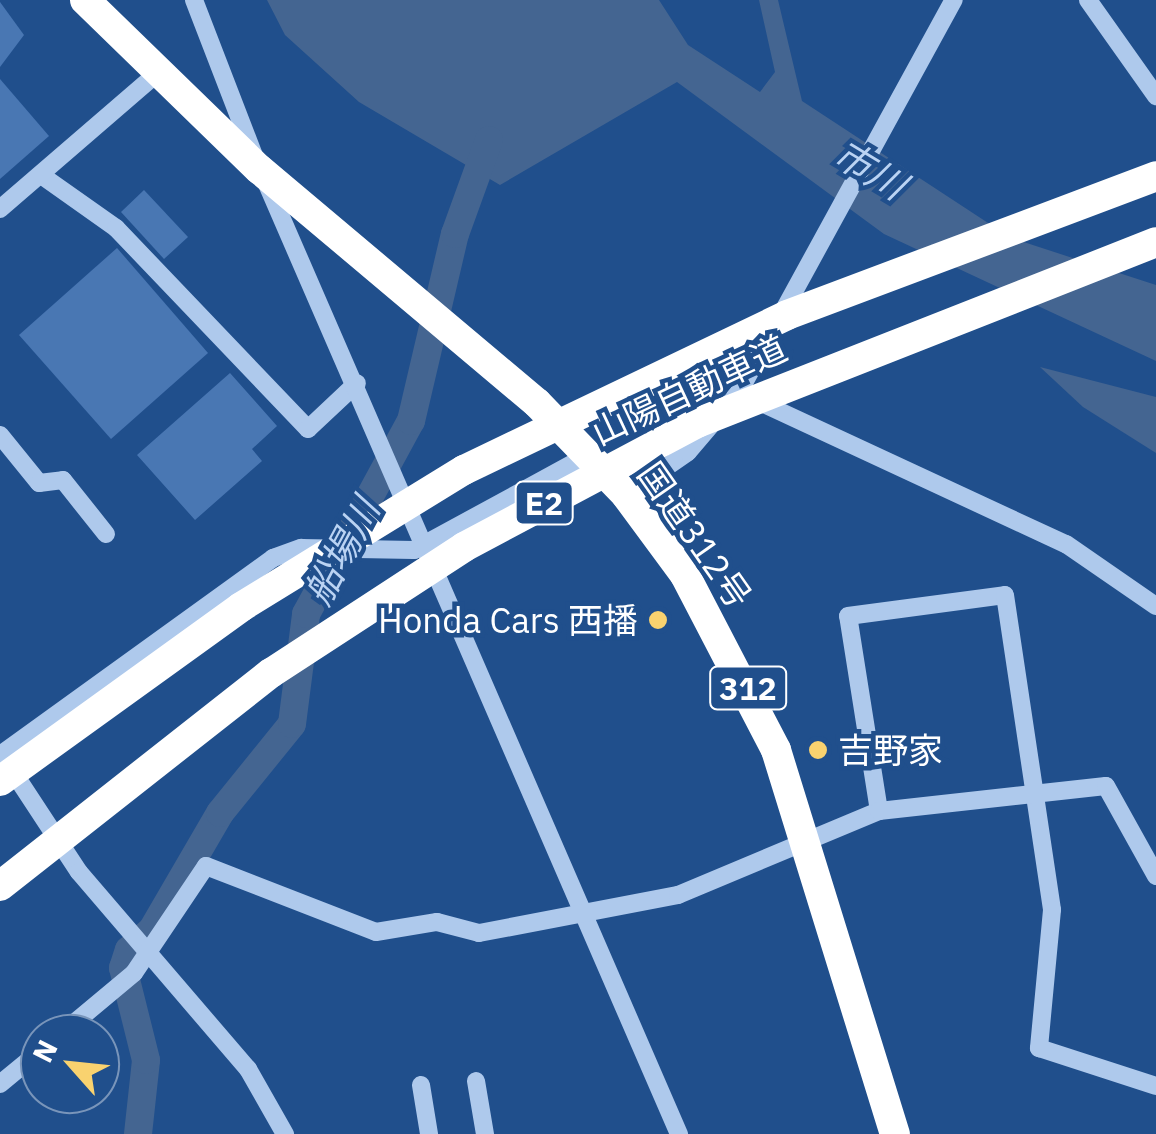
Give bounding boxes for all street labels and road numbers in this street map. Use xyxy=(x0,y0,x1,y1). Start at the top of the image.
street label: 山陽自動車道 xyxy=(585,327,793,453)
street label: 国道312号 xyxy=(630,454,760,616)
road number: E2 xyxy=(514,476,574,530)
road number: 312 xyxy=(708,661,788,715)

